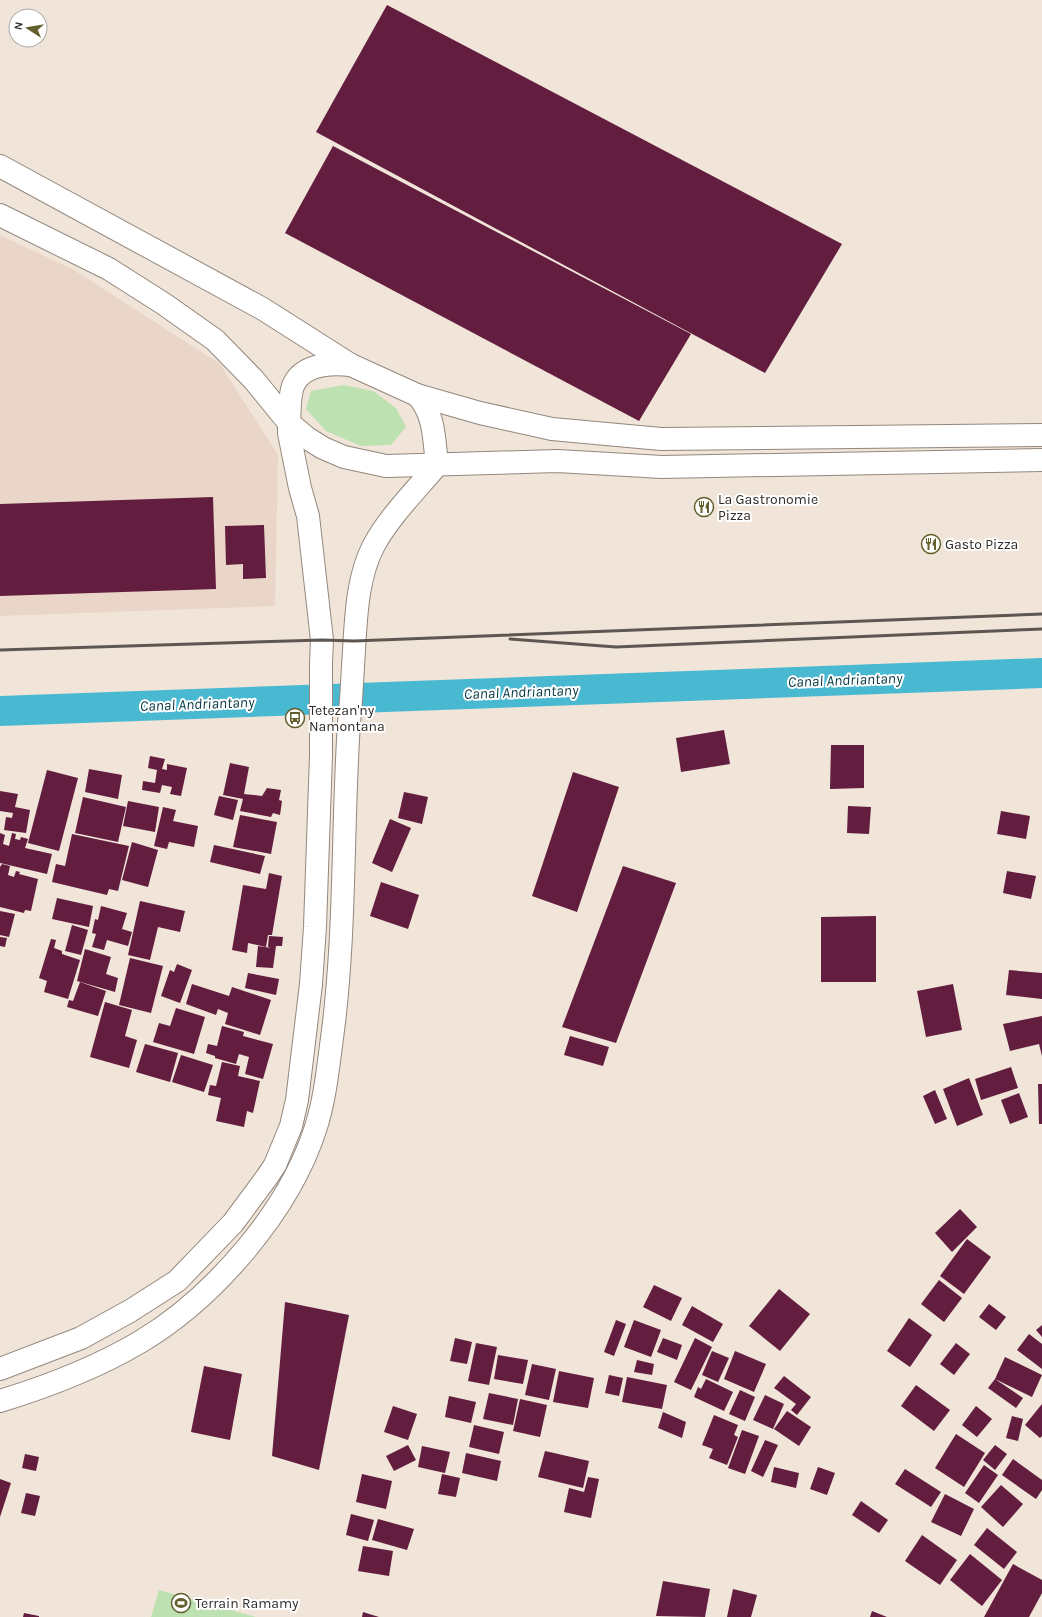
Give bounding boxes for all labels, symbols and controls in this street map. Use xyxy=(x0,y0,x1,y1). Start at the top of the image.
north arrow xyxy=(8,8,48,48)
text: N xyxy=(12,21,26,31)
place label: La Gastronomie Pizza xyxy=(718,491,818,524)
restaurant icon: La Gastronomie Pizza xyxy=(693,496,715,518)
restaurant icon: Gasto Pizza xyxy=(920,533,942,555)
place label: Gasto Pizza xyxy=(945,536,1018,553)
water label: Canal Andriantany xyxy=(787,669,903,691)
water label: Canal Andriantany xyxy=(463,681,579,703)
water label: Canal Andriantany xyxy=(139,693,255,715)
place label: Tetezan'ny Namontana xyxy=(309,702,385,735)
bus stop icon: Tetezan'ny Namontana xyxy=(284,707,306,729)
sports icon: Terrain Ramamy xyxy=(170,1592,192,1614)
place label: Terrain Ramamy xyxy=(195,1595,299,1612)

